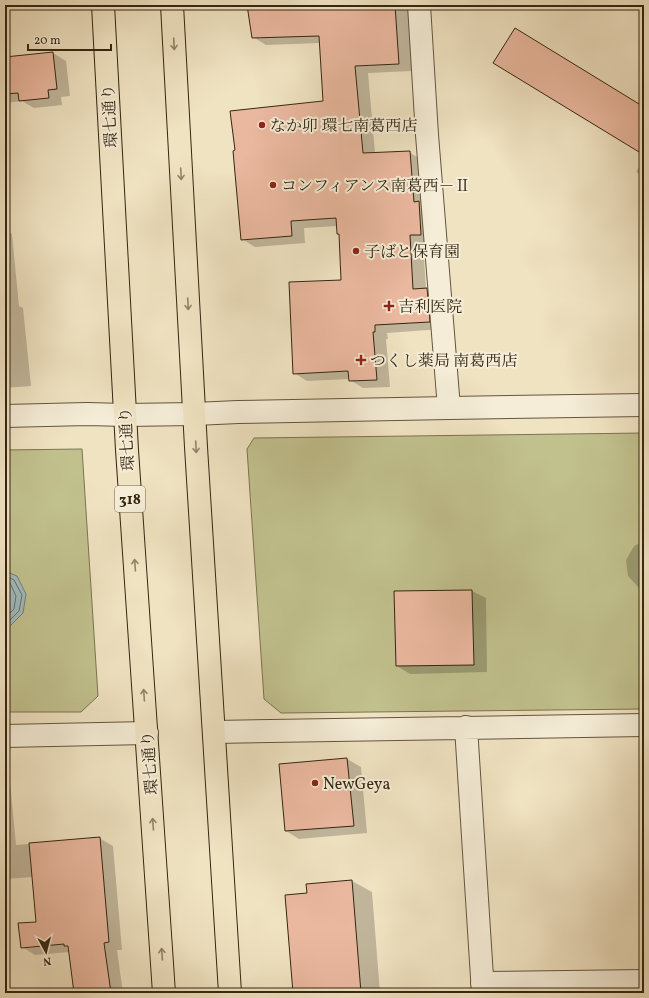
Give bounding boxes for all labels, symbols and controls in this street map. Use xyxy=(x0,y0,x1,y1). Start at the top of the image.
scale bar xyxy=(28,26,111,52)
text: 20 m xyxy=(34,33,61,49)
one-way arrow xyxy=(170,37,178,50)
street label: 環七通り xyxy=(98,83,124,148)
place label: なか卯 環七南葛西店 xyxy=(270,116,417,138)
marker: なか卯 環七南葛西店 xyxy=(257,120,267,130)
one-way arrow xyxy=(178,167,185,180)
place label: コンフィアンス南葛西－Ⅱ xyxy=(281,176,471,198)
marker: コンフィアンス南葛西－Ⅱ xyxy=(268,180,278,190)
place label: 子ばと保育園 xyxy=(364,242,460,264)
marker: 子ばと保育園 xyxy=(351,246,361,256)
one-way arrow xyxy=(185,297,192,310)
place label: 吉利医院 xyxy=(398,297,462,319)
marker: 吉利医院 xyxy=(383,300,395,312)
place label: つくし薬局 南葛西店 xyxy=(370,351,517,373)
marker: つくし薬局 南葛西店 xyxy=(355,354,367,366)
street label: 環七通り xyxy=(115,406,141,471)
one-way arrow xyxy=(193,440,200,453)
road number: 318 xyxy=(115,486,145,512)
one-way arrow xyxy=(131,559,138,572)
one-way arrow xyxy=(141,689,148,702)
street label: 環七通り xyxy=(138,730,164,796)
place label: NewGeya xyxy=(323,774,390,796)
marker: NewGeya xyxy=(310,778,320,788)
one-way arrow xyxy=(149,818,156,831)
north arrow xyxy=(26,932,66,972)
one-way arrow xyxy=(158,948,165,961)
text: N xyxy=(42,953,52,968)

